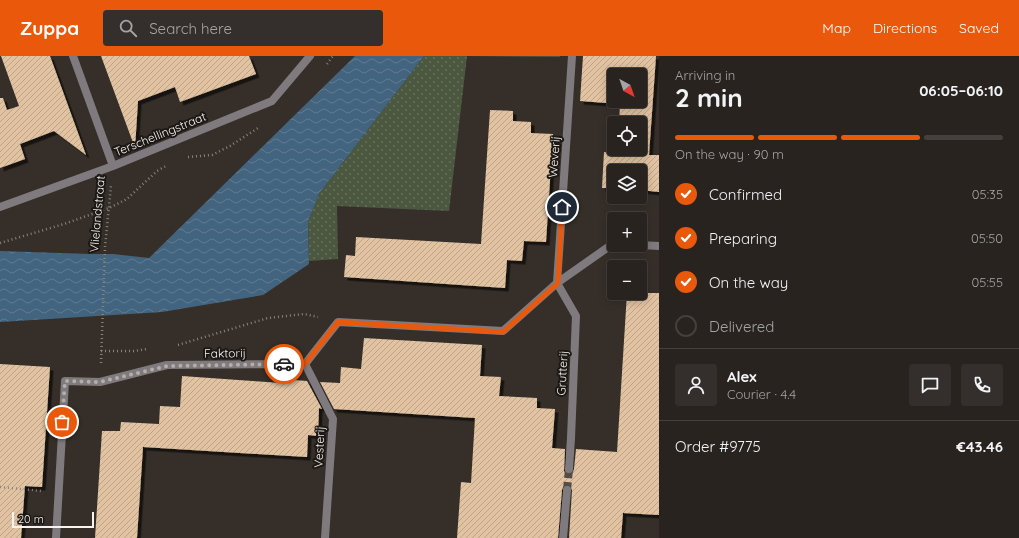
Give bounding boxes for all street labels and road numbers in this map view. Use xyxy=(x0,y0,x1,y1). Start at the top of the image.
street label: Terschellingstraat xyxy=(112,109,208,159)
street label: Weverij xyxy=(545,136,563,178)
street label: Vlielandstraat xyxy=(86,175,108,253)
street label: Faktorij xyxy=(204,345,246,361)
street label: Grutterij xyxy=(553,350,571,396)
street label: Vesterij xyxy=(310,426,328,468)

